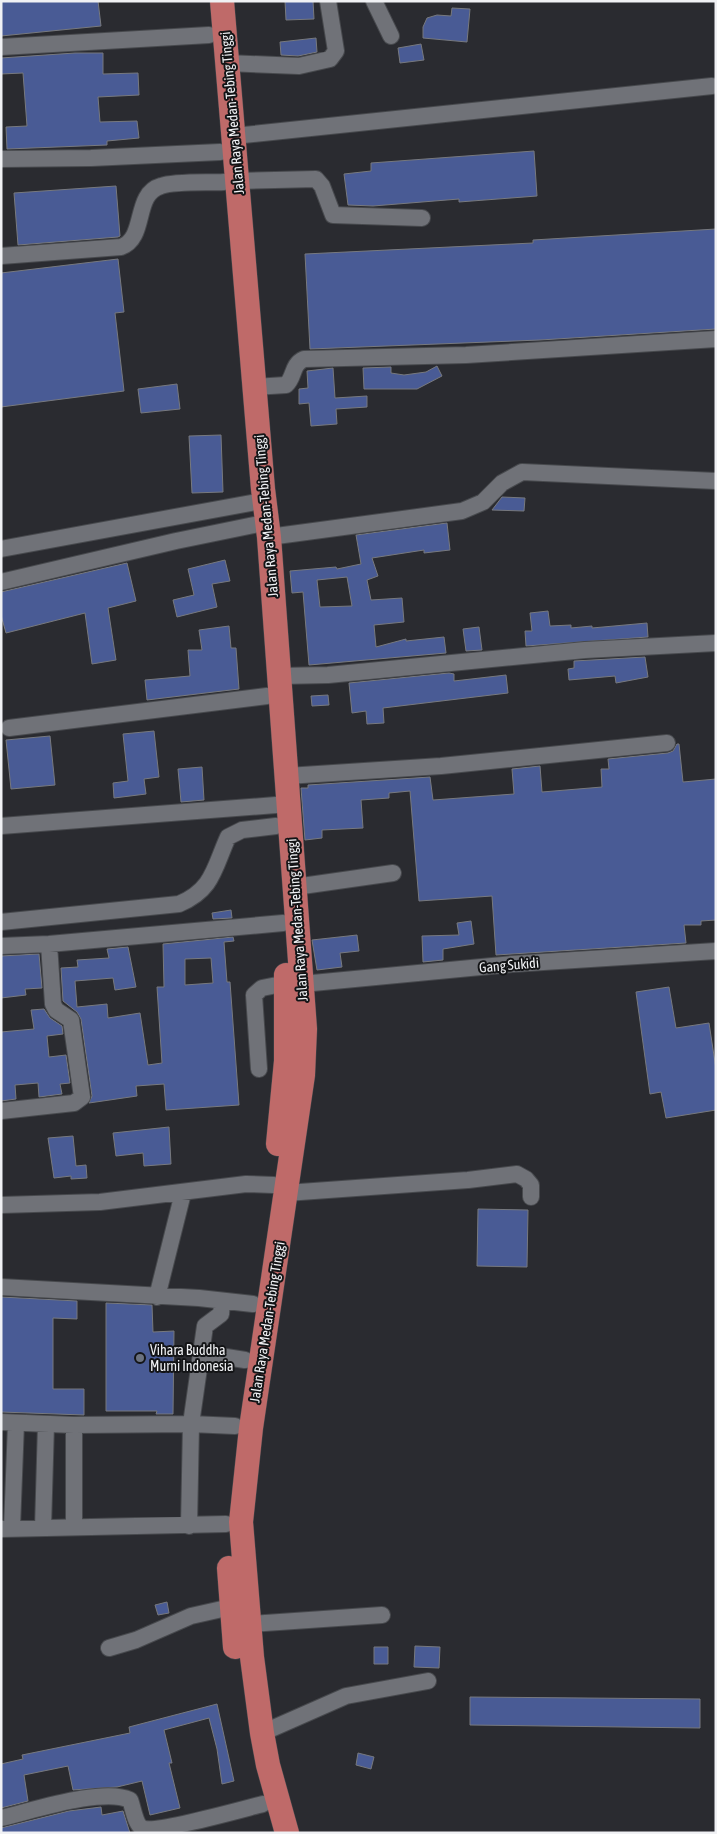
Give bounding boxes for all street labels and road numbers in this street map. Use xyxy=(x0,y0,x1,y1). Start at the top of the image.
street label: Jalan Raya Medan-Tebing Tinggi xyxy=(217,31,247,195)
street label: Jalan Raya Medan-Tebing Tinggi xyxy=(251,434,281,598)
street label: Jalan Raya Medan-Tebing Tinggi xyxy=(283,838,311,1002)
street label: Gang Sukidi xyxy=(478,954,540,976)
street label: Jalan Raya Medan-Tebing Tinggi xyxy=(246,1240,288,1404)

